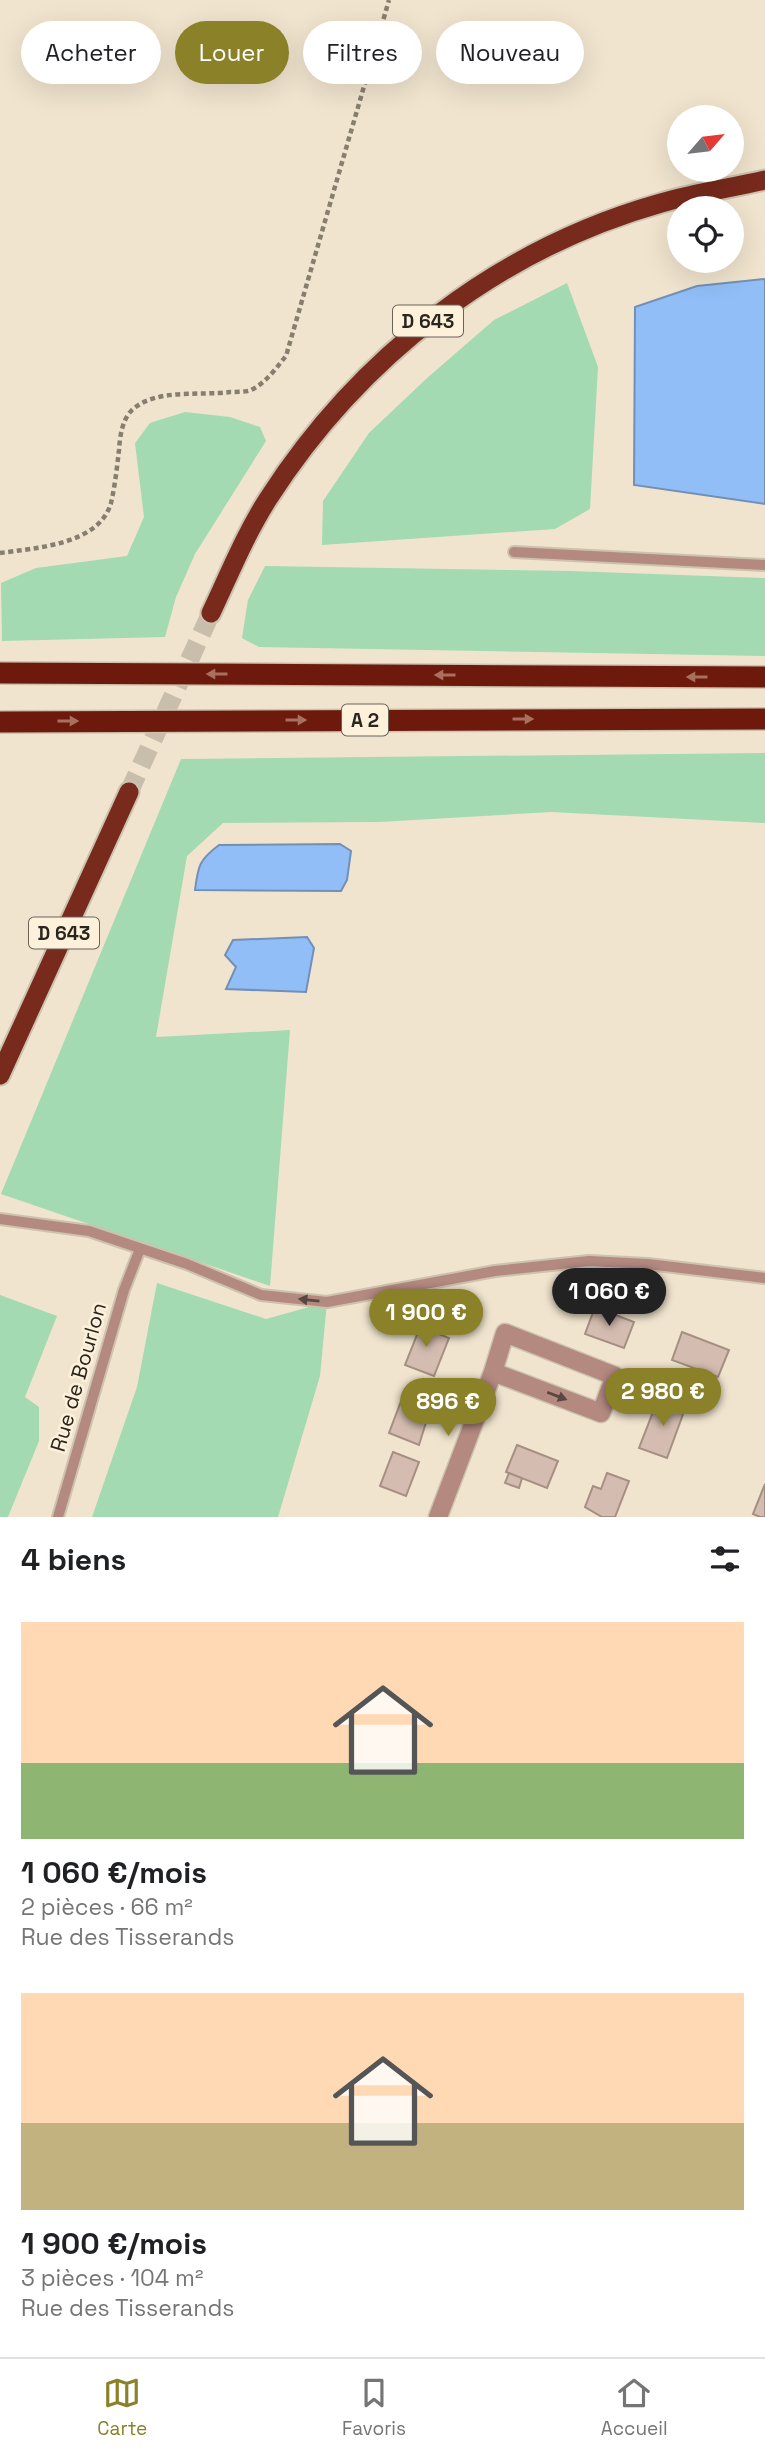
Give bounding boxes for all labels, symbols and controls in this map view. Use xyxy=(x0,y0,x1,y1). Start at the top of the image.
chip: Acheter xyxy=(21,21,161,84)
chip: Louer xyxy=(175,21,289,84)
chip: Filtres xyxy=(303,21,422,84)
chip: Nouveau xyxy=(436,21,584,84)
north arrow xyxy=(667,105,744,182)
map controls xyxy=(667,105,744,273)
button: locate xyxy=(667,196,744,273)
road number: D 643 xyxy=(393,306,463,336)
one-way arrow xyxy=(206,668,228,680)
one-way arrow xyxy=(434,669,456,681)
one-way arrow xyxy=(686,671,708,683)
road number: A 2 xyxy=(342,705,388,736)
one-way arrow xyxy=(512,713,534,725)
one-way arrow xyxy=(285,714,307,726)
one-way arrow xyxy=(57,715,79,727)
road number: D 643 xyxy=(29,917,99,948)
pin: 1 060 € xyxy=(544,1268,674,1328)
text: 1 060 € xyxy=(568,1276,650,1306)
pin: 1 900 € xyxy=(361,1290,491,1349)
one-way arrow xyxy=(298,1295,320,1306)
text: 1 900 € xyxy=(385,1297,467,1327)
street label: Rue de Bourlon xyxy=(44,1299,112,1455)
pin: 2 980 € xyxy=(598,1368,728,1428)
text: 2 980 € xyxy=(621,1376,705,1406)
pin: 896 € xyxy=(399,1378,497,1438)
text: 896 € xyxy=(416,1386,480,1416)
one-way arrow xyxy=(547,1391,568,1402)
text: 4 biens xyxy=(21,1540,126,1579)
icon: filters xyxy=(706,1540,744,1578)
icon: home xyxy=(320,1667,446,1793)
text: 1 060 €/mois xyxy=(21,1853,207,1892)
text: 2 pièces · 66 m² xyxy=(21,1892,193,1922)
text: Rue des Tisserands xyxy=(21,1922,234,1952)
icon: home xyxy=(320,2038,446,2164)
text: 1 900 €/mois xyxy=(21,2224,207,2263)
text: 3 pièces · 104 m² xyxy=(21,2263,203,2293)
text: Rue des Tisserands xyxy=(21,2293,234,2323)
tab: Carte xyxy=(97,2374,147,2441)
tab: Favoris xyxy=(342,2374,406,2441)
tab: Accueil xyxy=(601,2374,668,2441)

